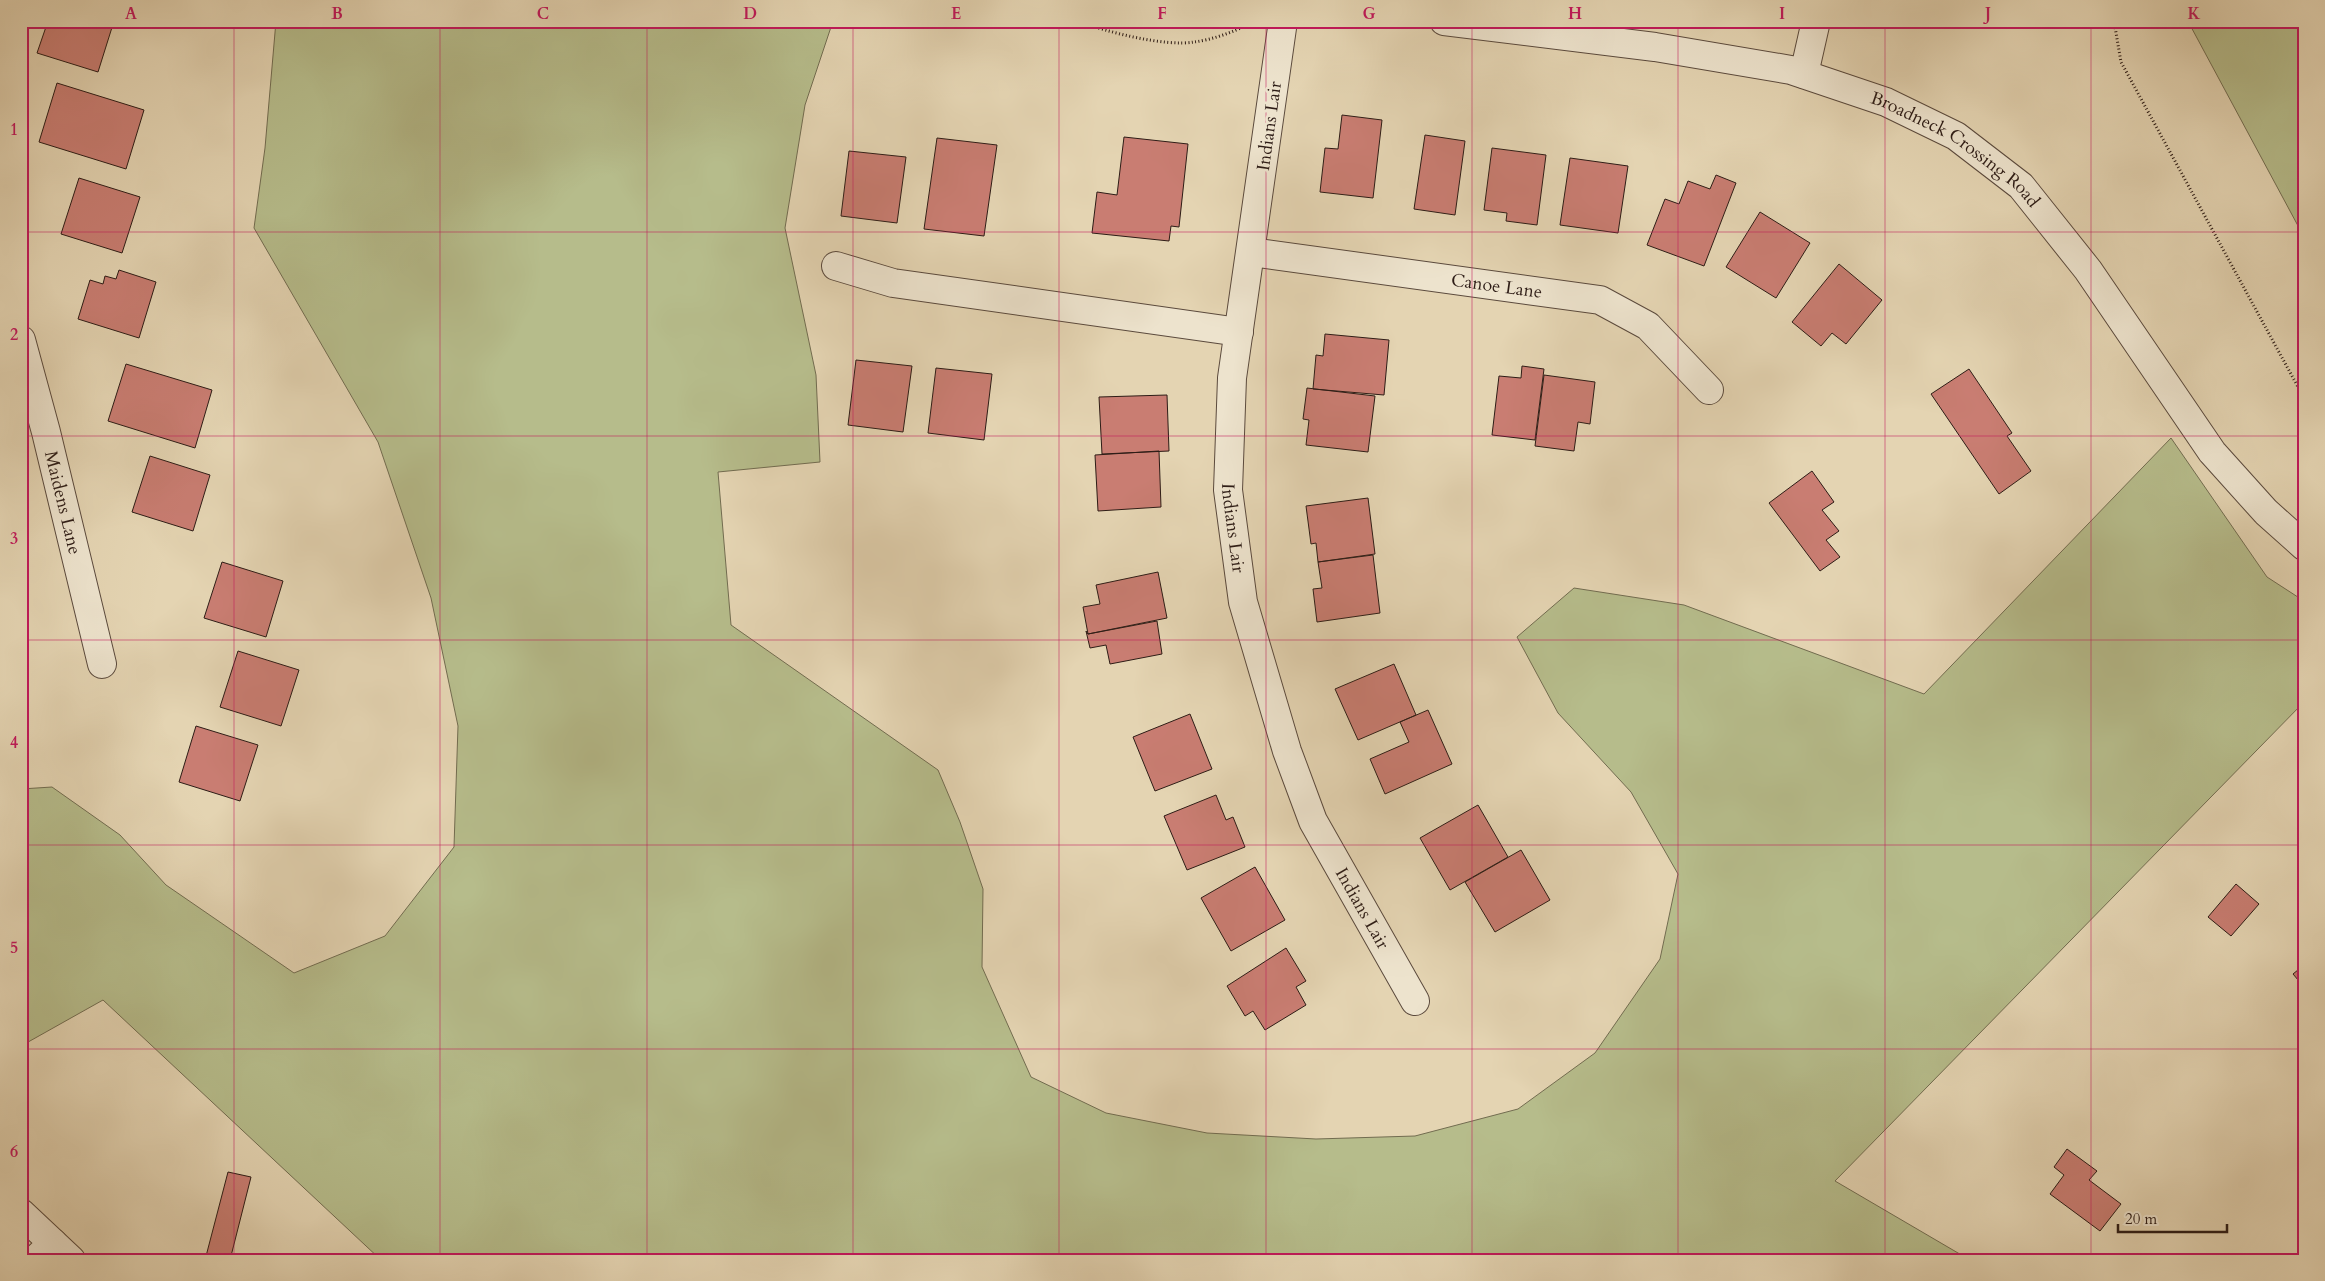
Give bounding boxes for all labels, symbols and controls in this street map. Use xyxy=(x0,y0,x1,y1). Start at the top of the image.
text: A xyxy=(125,3,137,25)
text: B xyxy=(331,3,343,25)
text: C xyxy=(537,3,549,25)
text: D xyxy=(743,3,757,25)
text: E xyxy=(951,3,961,25)
text: F xyxy=(1157,3,1167,25)
text: G xyxy=(1362,3,1376,25)
text: H xyxy=(1568,3,1582,25)
text: I xyxy=(1779,3,1785,25)
text: J xyxy=(1983,3,1991,25)
text: K xyxy=(2188,3,2201,25)
street label: Indians Lair xyxy=(1251,79,1288,172)
street label: Broadneck Crossing Road xyxy=(1867,86,2046,213)
text: 1 xyxy=(10,119,18,141)
street label: Canoe Lane xyxy=(1450,268,1544,305)
text: 2 xyxy=(10,324,18,346)
street label: Maidens Lane xyxy=(38,448,87,557)
street label: Indians Lair xyxy=(1215,483,1251,575)
text: 3 xyxy=(10,528,18,550)
text: 4 xyxy=(10,732,18,754)
street label: Indians Lair xyxy=(1329,863,1395,954)
text: 5 xyxy=(10,937,18,959)
text: 6 xyxy=(10,1141,18,1163)
scale bar xyxy=(2118,1201,2226,1233)
text: 20 m xyxy=(2125,1209,2157,1229)

